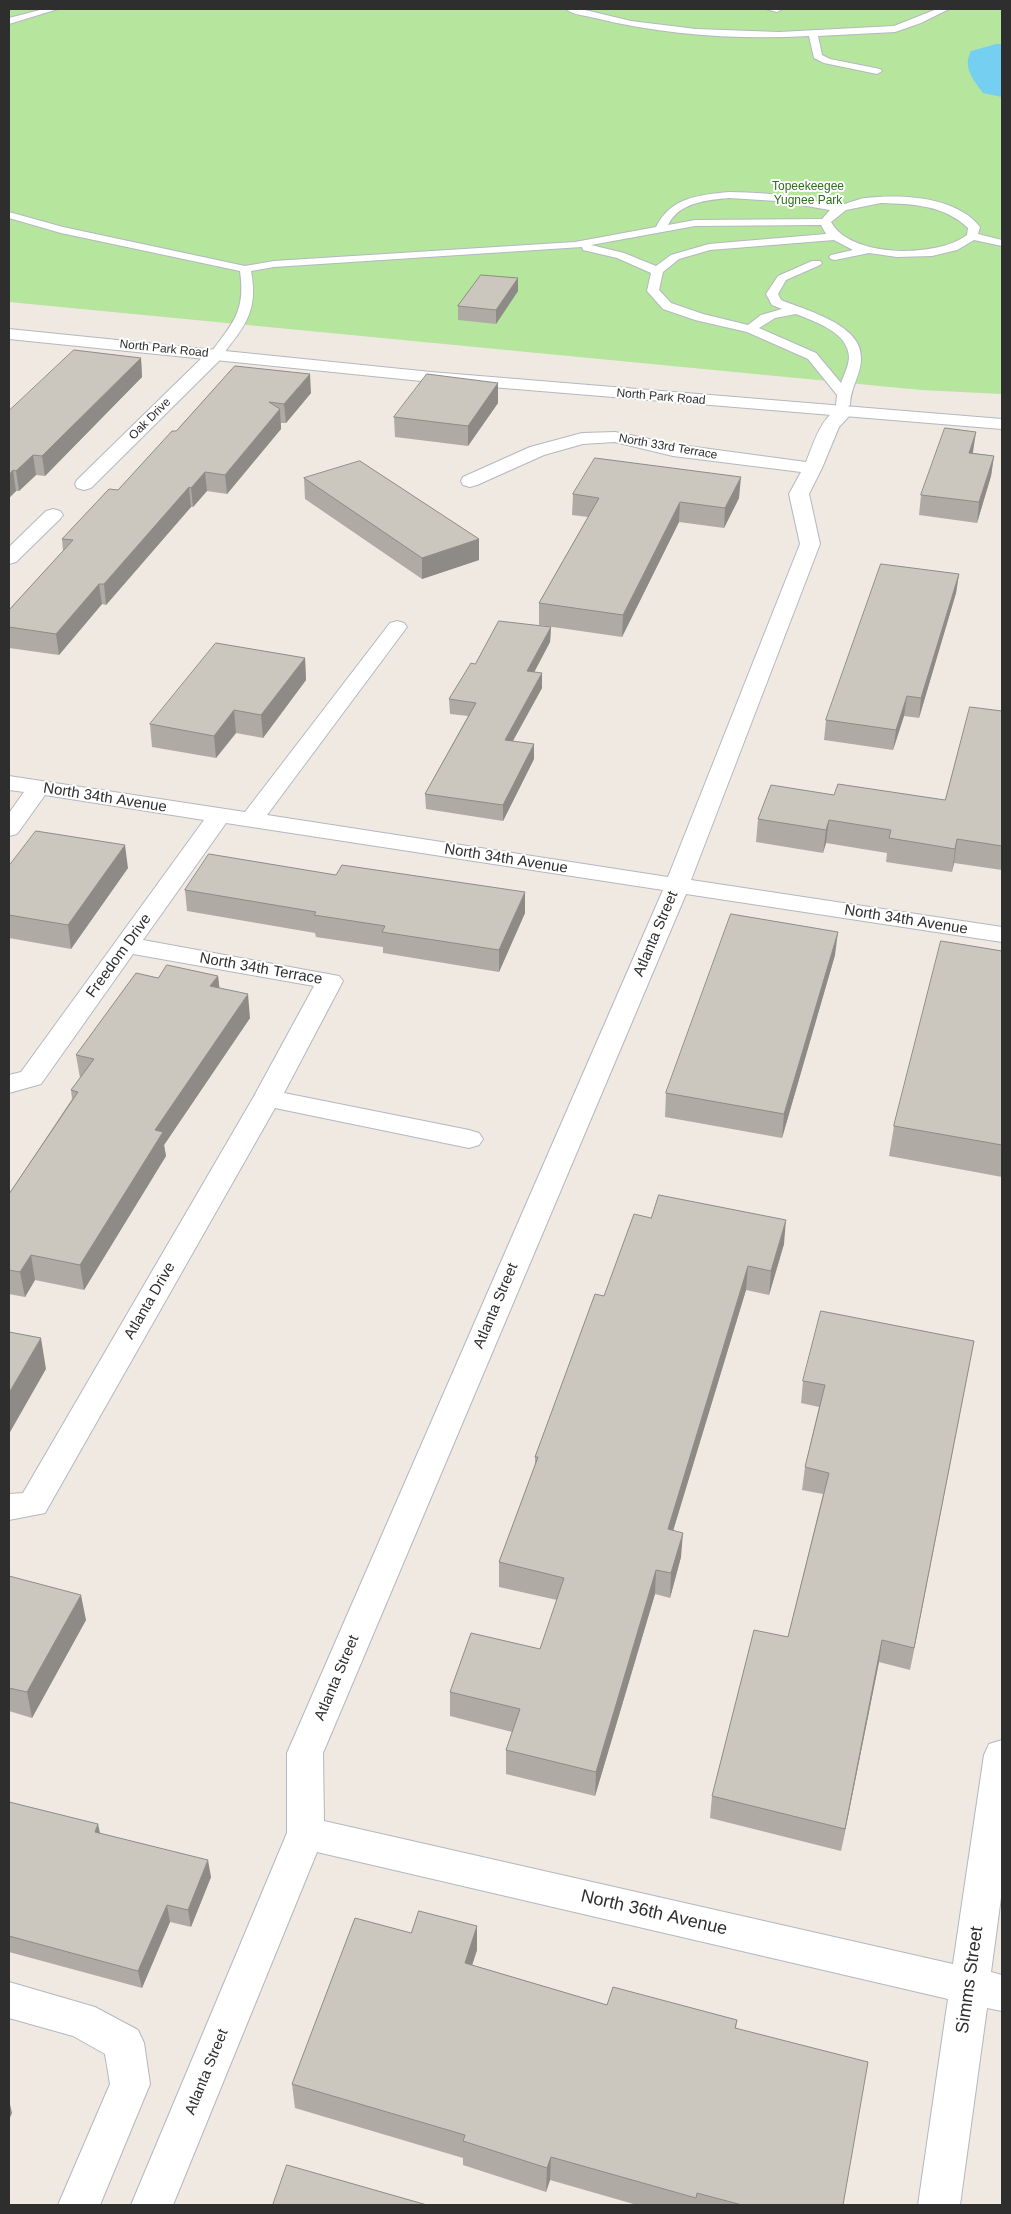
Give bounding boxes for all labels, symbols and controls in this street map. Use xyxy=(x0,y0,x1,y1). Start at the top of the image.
park label: Topeekeegee Yugnee Park xyxy=(772,180,844,208)
street label: North Park Road xyxy=(119,337,209,361)
street label: North Park Road xyxy=(616,386,706,408)
street label: Oak Drive xyxy=(126,395,174,443)
street label: North 33rd Terrace xyxy=(617,431,719,463)
street label: North 34th Avenue xyxy=(42,779,168,817)
street label: North 34th Avenue xyxy=(443,840,569,878)
street label: Atlanta Street xyxy=(630,889,682,979)
street label: North 34th Avenue xyxy=(843,901,969,939)
street label: Freedom Drive xyxy=(83,911,155,1001)
street label: North 34th Terrace xyxy=(198,949,324,989)
street label: Atlanta Drive xyxy=(121,1259,179,1343)
street label: Atlanta Street xyxy=(470,1261,522,1351)
street label: Atlanta Street xyxy=(311,1633,363,1723)
street label: North 36th Avenue xyxy=(579,1886,729,1940)
street label: Simms Street xyxy=(952,1925,988,2035)
street label: Atlanta Street xyxy=(182,2026,232,2118)

